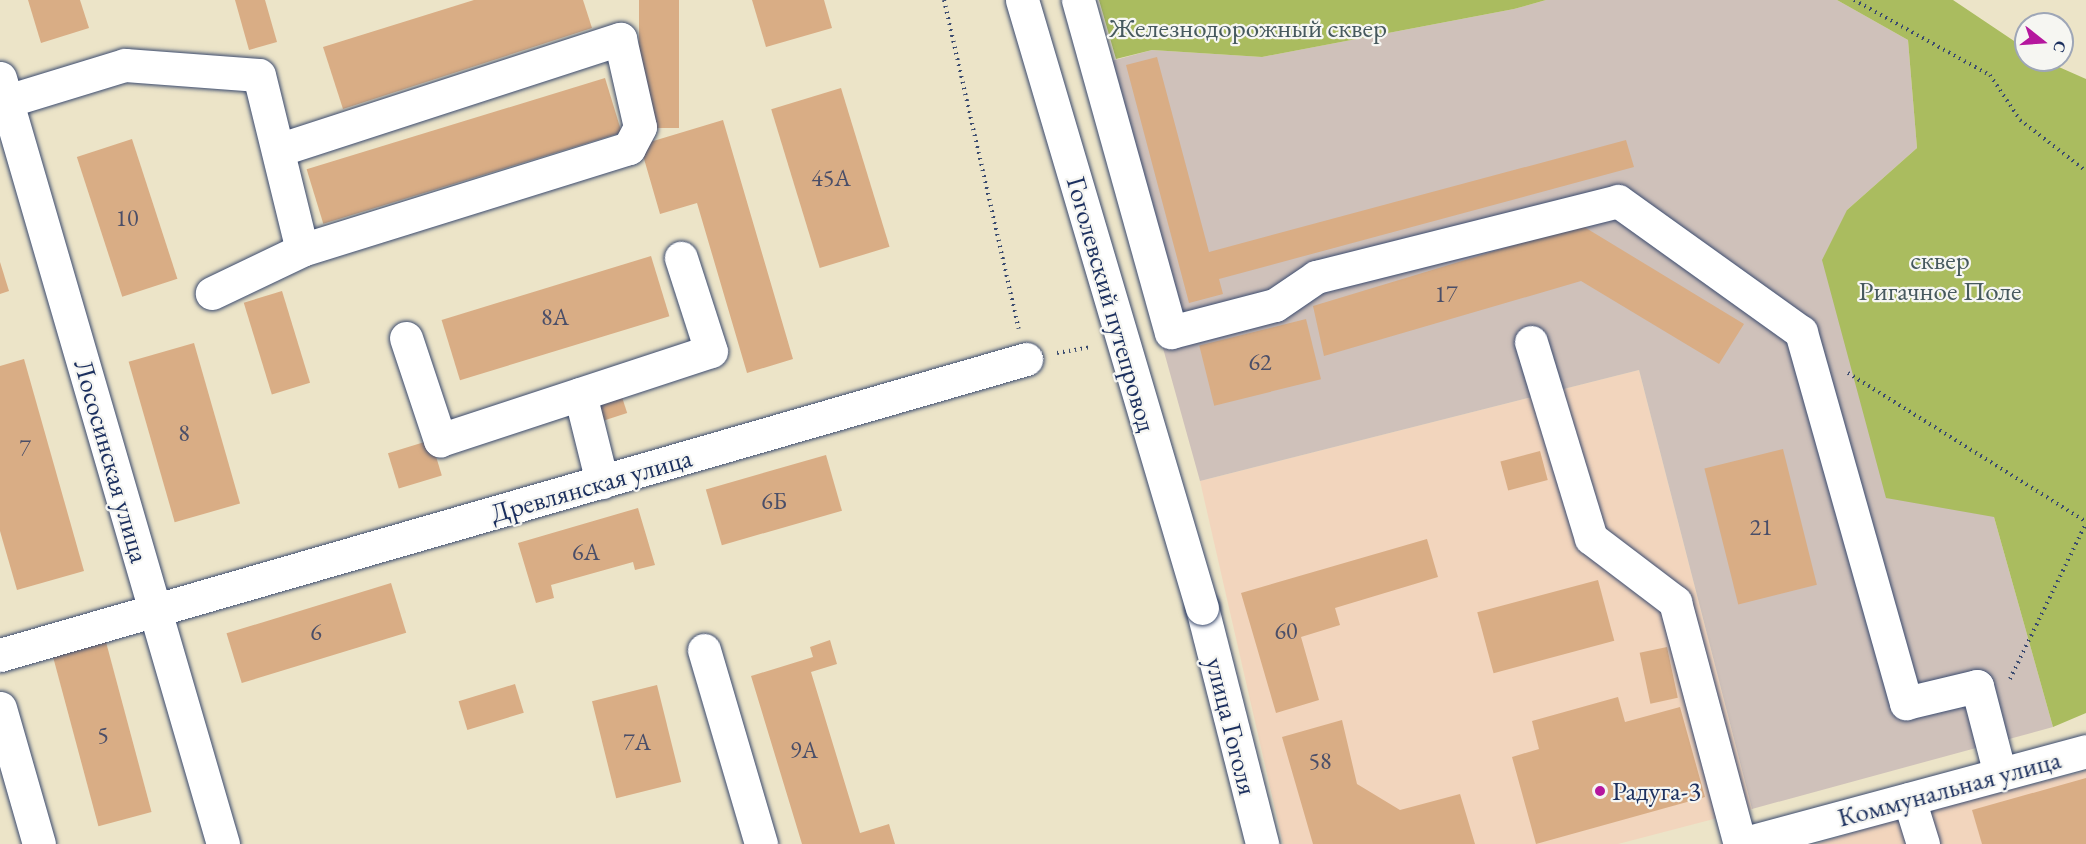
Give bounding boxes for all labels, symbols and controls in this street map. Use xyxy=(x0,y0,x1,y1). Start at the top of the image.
park label: Железнодорожный сквер xyxy=(1109,12,1387,44)
north arrow xyxy=(2014,12,2074,72)
text: С xyxy=(2048,38,2071,55)
house number: 45А xyxy=(811,164,851,192)
street label: Гоголевский путепровод xyxy=(1060,173,1164,435)
house number: 10 xyxy=(115,204,139,232)
park label: сквер Ригачное Поле xyxy=(1859,243,2021,306)
house number: 17 xyxy=(1434,280,1458,308)
house number: 8А xyxy=(541,303,569,331)
house number: 62 xyxy=(1248,348,1272,376)
street label: Лососинская улица xyxy=(68,356,156,566)
house number: 8 xyxy=(178,419,190,447)
house number: 7 xyxy=(19,434,31,462)
street label: Древлянская улица xyxy=(487,441,695,529)
house number: 6Б xyxy=(761,487,787,515)
house number: 21 xyxy=(1749,513,1773,541)
house number: 6А xyxy=(572,538,600,566)
house number: 60 xyxy=(1274,617,1298,645)
house number: 6 xyxy=(310,618,322,646)
street label: улица Гоголя xyxy=(1199,654,1265,798)
house number: 5 xyxy=(97,721,109,749)
house number: 7А xyxy=(623,728,651,756)
house number: 9А xyxy=(790,736,818,764)
street label: Коммунальная улица xyxy=(1834,743,2064,833)
house number: 58 xyxy=(1308,747,1332,775)
place label: Радуга-3 xyxy=(1612,775,1701,807)
marker: Радуга-3 xyxy=(1593,784,1607,798)

